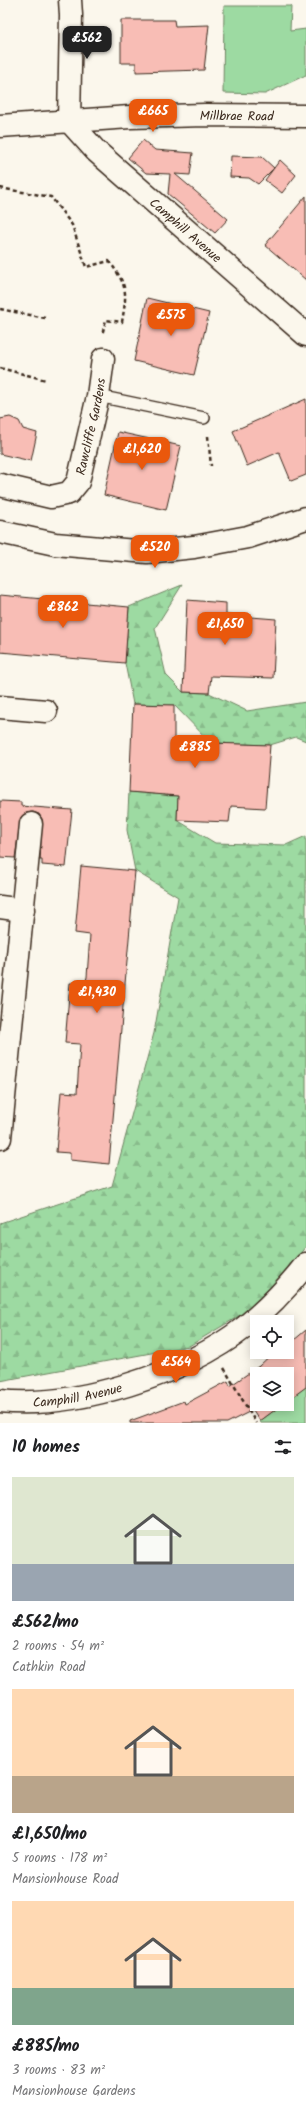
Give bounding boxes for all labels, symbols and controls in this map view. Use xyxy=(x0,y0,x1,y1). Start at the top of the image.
pin: £562 xyxy=(63,26,111,60)
text: £562 xyxy=(72,28,102,49)
pin: £665 xyxy=(129,99,177,133)
text: £665 xyxy=(138,101,168,122)
street label: Millbrae Road xyxy=(199,106,274,128)
street label: Camphill Avenue xyxy=(144,193,226,269)
pin: £575 xyxy=(147,303,195,337)
text: £575 xyxy=(157,305,185,326)
street label: Rawcliffe Gardens xyxy=(71,377,112,477)
pin: £1,620 xyxy=(109,437,175,471)
text: £1,620 xyxy=(123,439,161,460)
pin: £520 xyxy=(131,535,179,569)
text: £520 xyxy=(140,537,170,558)
pin: £862 xyxy=(39,595,87,629)
text: £862 xyxy=(47,597,79,618)
pin: £1,650 xyxy=(192,612,258,646)
text: £1,650 xyxy=(206,614,244,635)
pin: £885 xyxy=(171,735,219,769)
text: £885 xyxy=(179,737,211,758)
pin: £1,430 xyxy=(64,980,130,1014)
text: £1,430 xyxy=(78,982,116,1003)
map controls xyxy=(250,1315,294,1411)
button: locate xyxy=(250,1315,294,1359)
pin: £564 xyxy=(152,1350,200,1384)
text: £564 xyxy=(161,1352,191,1373)
button: layers xyxy=(250,1367,294,1411)
street label: Camphill Avenue xyxy=(32,1378,125,1414)
text: 10 homes xyxy=(12,1434,80,1461)
icon: filters xyxy=(272,1436,294,1458)
icon: home xyxy=(117,1503,189,1575)
text: £562/mo xyxy=(12,1609,79,1636)
text: 2 rooms · 54 m² xyxy=(12,1636,104,1657)
text: Cathkin Road xyxy=(12,1657,85,1678)
icon: home xyxy=(117,1715,189,1787)
text: £1,650/mo xyxy=(12,1821,87,1848)
text: 5 rooms · 178 m² xyxy=(12,1848,107,1869)
text: Mansionhouse Road xyxy=(12,1869,119,1890)
icon: home xyxy=(117,1927,189,1999)
text: £885/mo xyxy=(12,2033,80,2060)
text: 3 rooms · 83 m² xyxy=(12,2060,105,2081)
text: Mansionhouse Gardens xyxy=(12,2081,136,2102)

